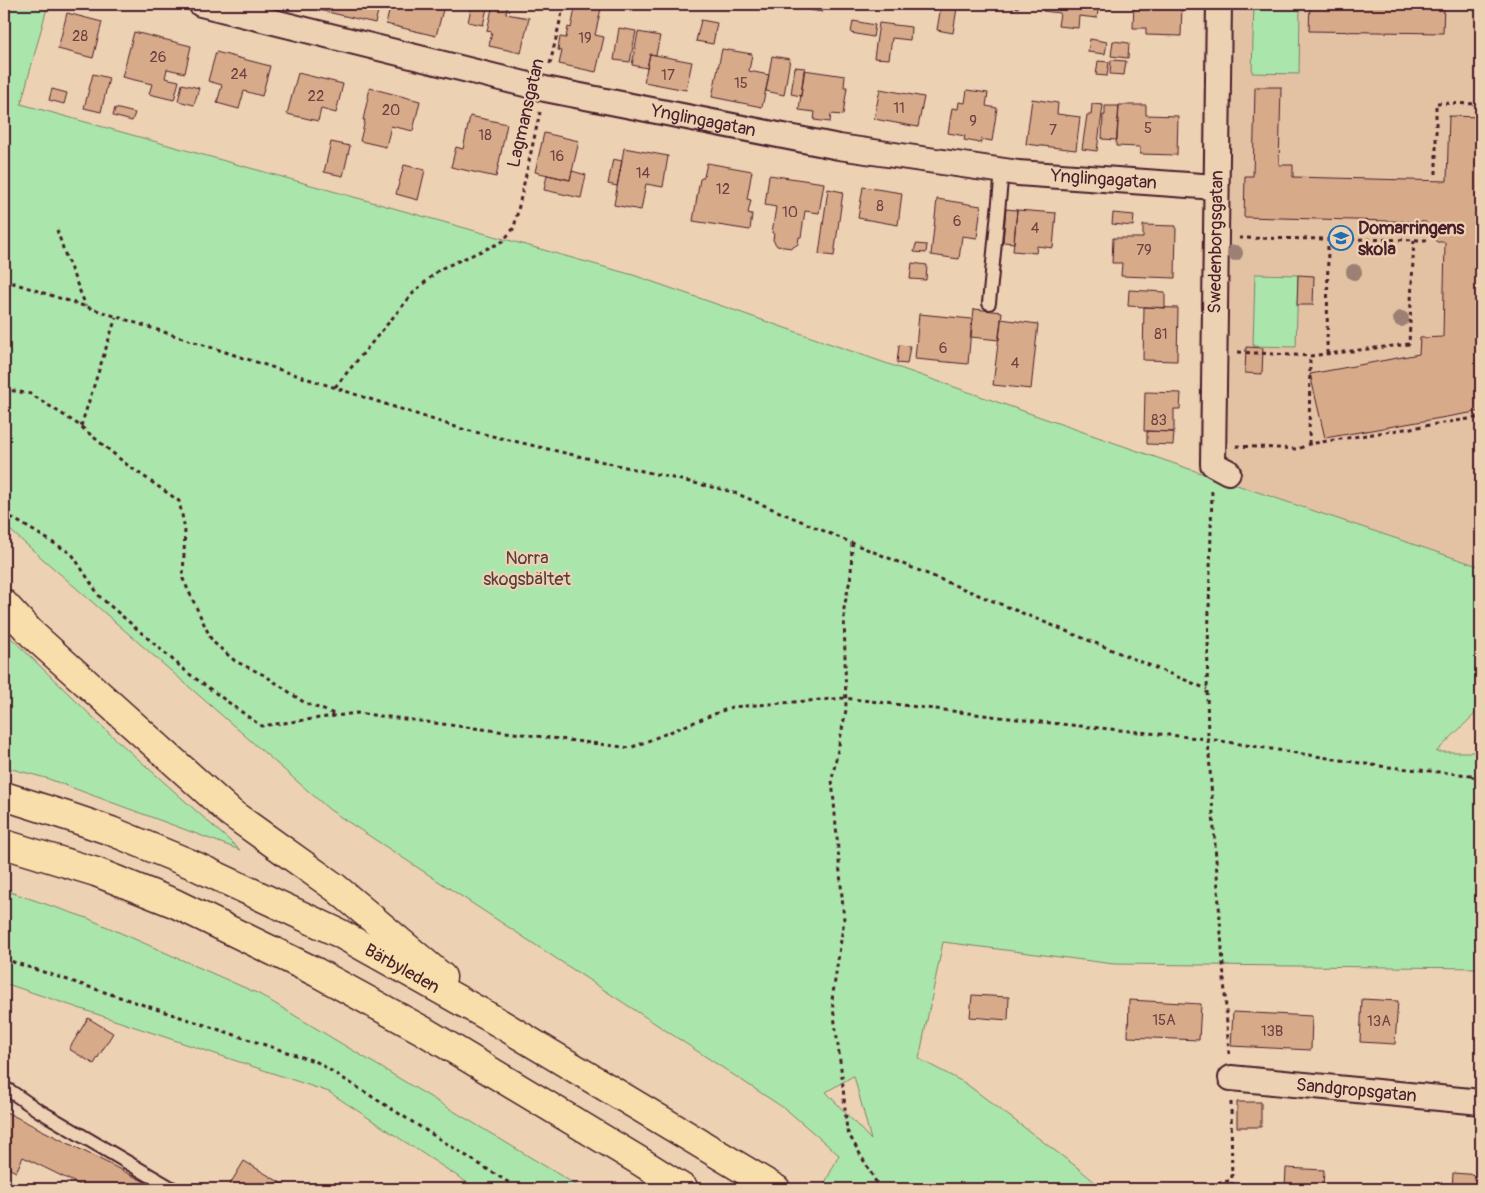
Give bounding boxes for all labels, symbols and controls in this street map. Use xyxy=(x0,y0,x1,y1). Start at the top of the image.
house number: 28 xyxy=(72,27,88,46)
house number: 19 xyxy=(578,29,592,48)
house number: 26 xyxy=(149,48,167,67)
street label: Lagmansgatan xyxy=(502,56,550,170)
house number: 24 xyxy=(230,65,248,84)
house number: 17 xyxy=(661,66,675,85)
house number: 15 xyxy=(734,74,748,93)
house number: 22 xyxy=(308,87,324,106)
street label: Ynglingagatan xyxy=(648,99,758,142)
house number: 11 xyxy=(893,99,905,118)
house number: 20 xyxy=(382,101,400,120)
house number: 9 xyxy=(969,112,977,131)
house number: 5 xyxy=(1144,119,1152,138)
house number: 7 xyxy=(1049,121,1057,140)
house number: 18 xyxy=(478,126,492,145)
house number: 16 xyxy=(550,147,564,166)
house number: 14 xyxy=(636,164,651,183)
street label: Ynglingagatan xyxy=(1049,164,1158,194)
street label: Swedenborgsgatan xyxy=(1203,170,1229,314)
house number: 12 xyxy=(716,180,730,199)
house number: 8 xyxy=(876,197,884,216)
house number: 10 xyxy=(782,203,798,222)
house number: 6 xyxy=(953,212,961,231)
place label: Domarringens skola xyxy=(1358,217,1465,261)
house number: 4 xyxy=(1031,219,1040,238)
school or university icon: Domarringens skola xyxy=(1328,225,1354,251)
house number: 79 xyxy=(1136,241,1152,260)
house number: 81 xyxy=(1154,325,1168,344)
house number: 6 xyxy=(939,339,947,358)
house number: 4 xyxy=(1011,354,1020,373)
house number: 83 xyxy=(1151,411,1167,430)
park label: Norra skogsbältet xyxy=(483,547,571,591)
street label: Bärbyleden xyxy=(361,938,444,999)
house number: 15A xyxy=(1152,1011,1176,1030)
house number: 13A xyxy=(1367,1012,1391,1031)
house number: 13B xyxy=(1261,1022,1283,1041)
street label: Sandgropsgatan xyxy=(1295,1073,1418,1107)

